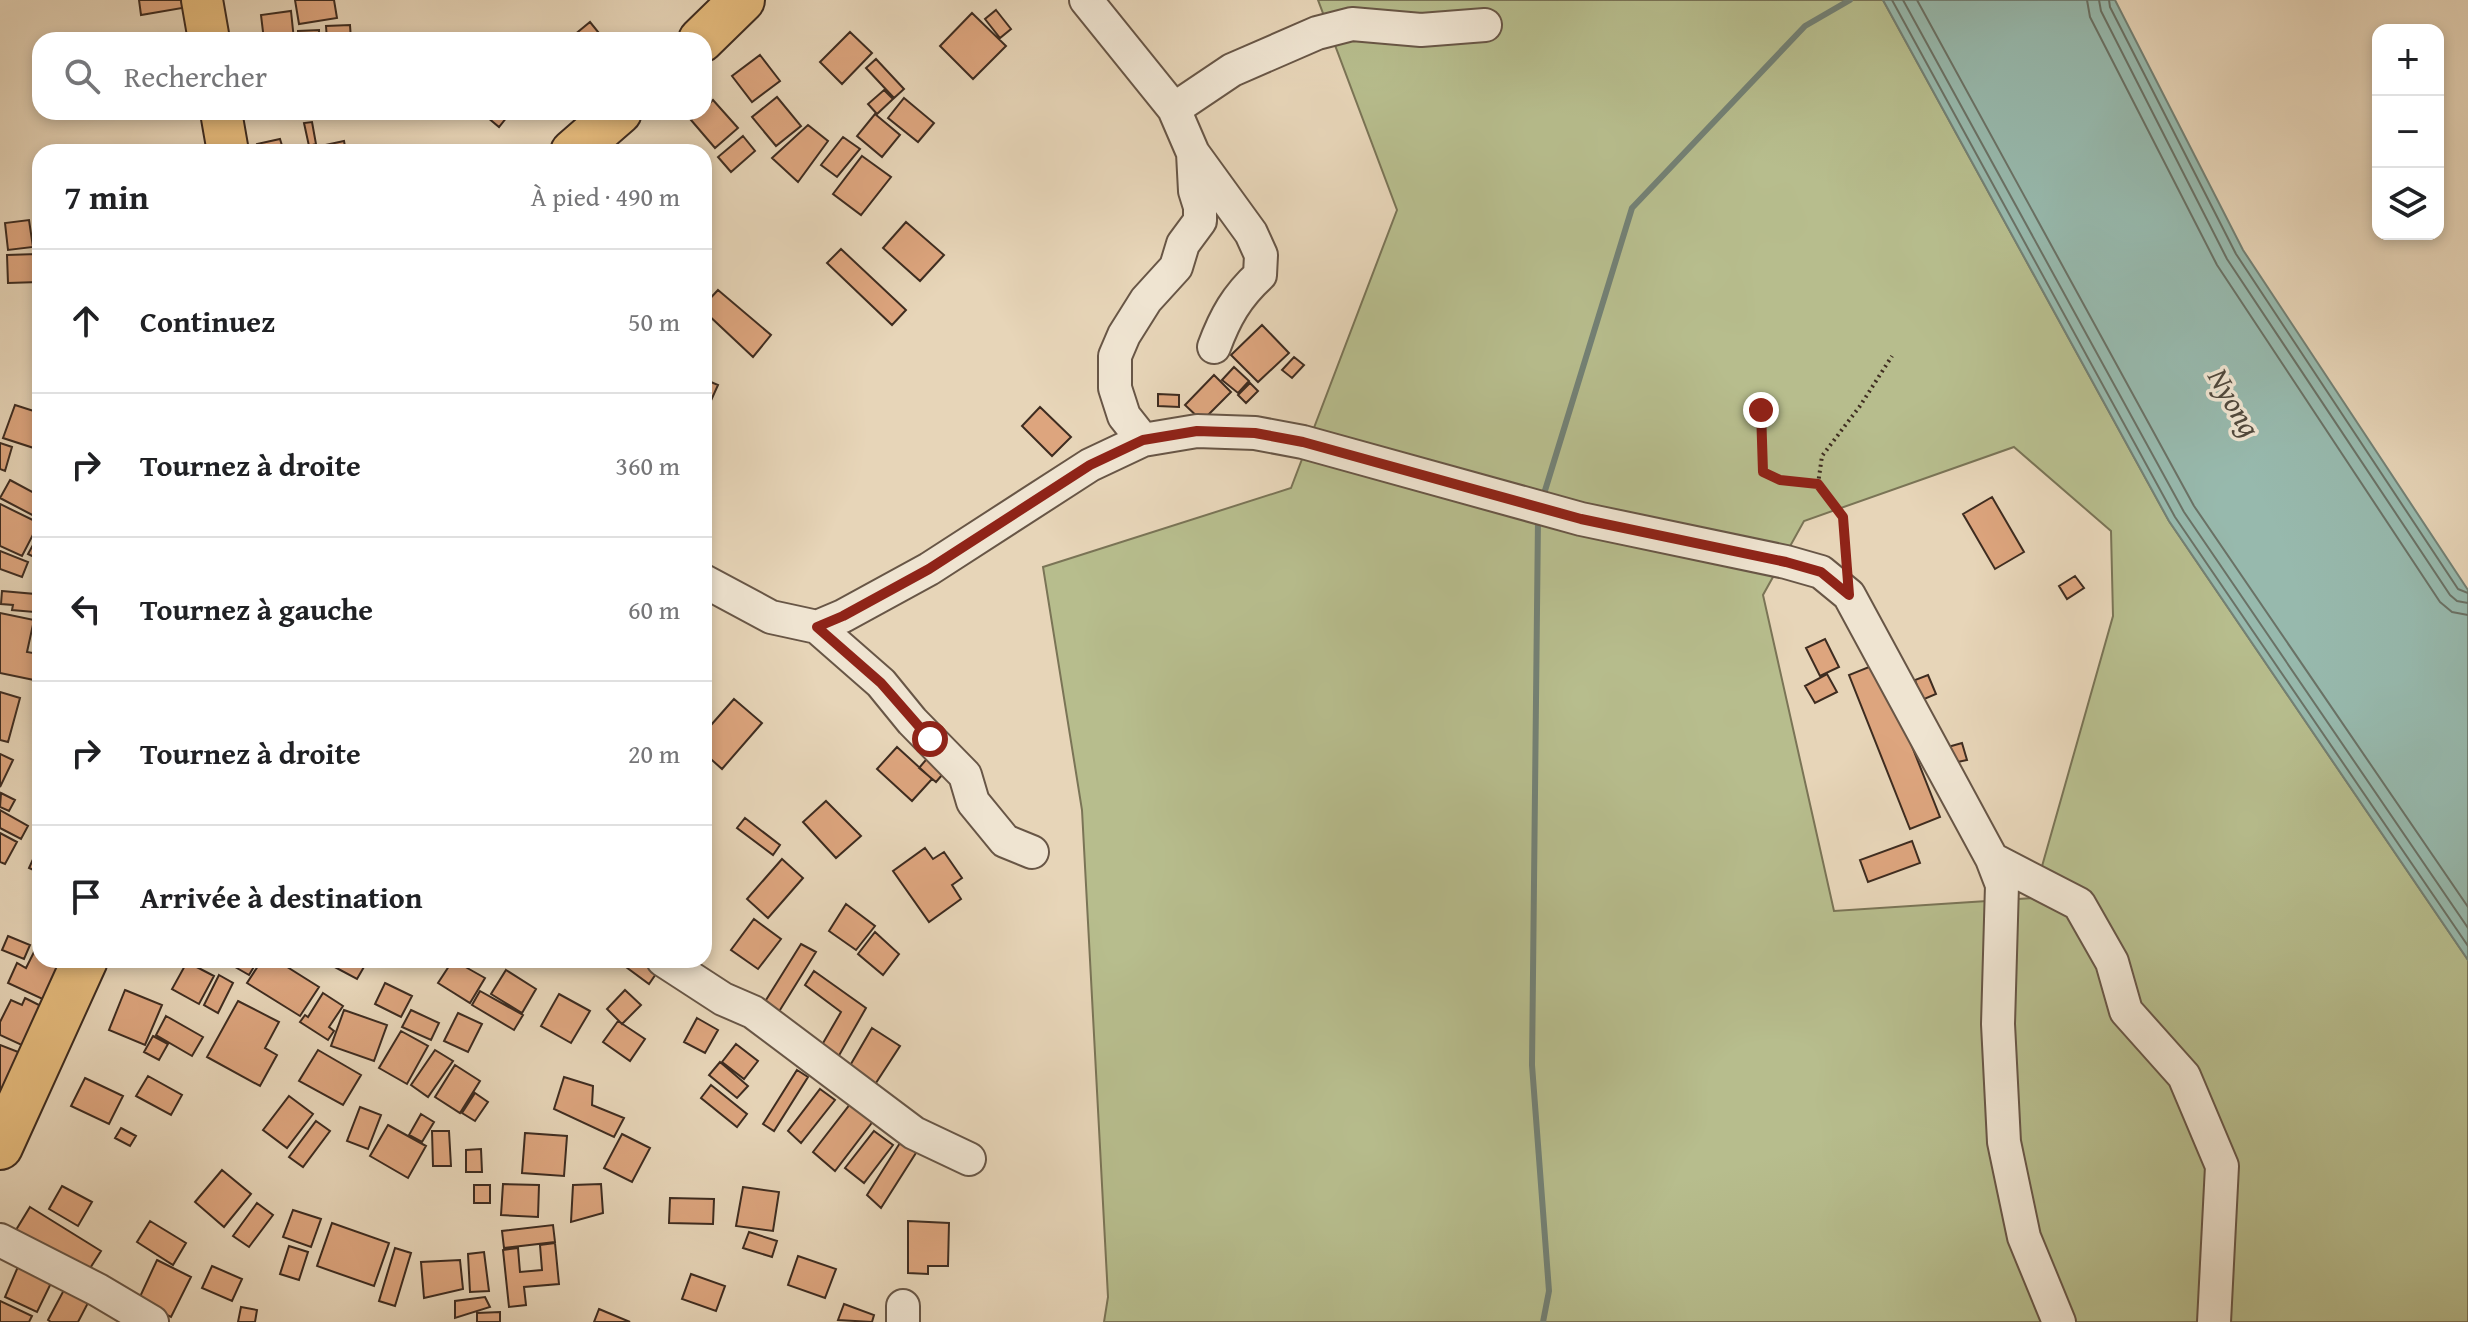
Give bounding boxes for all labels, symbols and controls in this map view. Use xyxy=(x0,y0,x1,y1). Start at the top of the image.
map controls xyxy=(2372,24,2444,240)
button: + xyxy=(2372,24,2444,96)
search box xyxy=(32,32,712,120)
icon: search xyxy=(60,54,104,98)
text: Rechercher xyxy=(124,54,267,98)
button: − xyxy=(2372,96,2444,168)
button: layers xyxy=(2372,168,2444,240)
text: 7 min xyxy=(64,172,149,221)
text: À pied · 490 m xyxy=(531,177,680,216)
icon: ahead xyxy=(64,299,108,343)
text: Continuez xyxy=(140,299,275,343)
text: 50 m xyxy=(628,302,680,341)
water label: Nyong xyxy=(2197,358,2273,445)
route end xyxy=(1743,392,1779,428)
icon: right xyxy=(64,443,108,487)
text: Tournez à droite xyxy=(140,443,361,487)
text: 360 m xyxy=(615,446,680,485)
icon: left xyxy=(64,587,108,631)
text: Tournez à gauche xyxy=(140,587,373,631)
text: 60 m xyxy=(628,590,680,629)
route start xyxy=(912,721,948,757)
icon: right xyxy=(64,731,108,775)
text: Tournez à droite xyxy=(140,731,361,775)
text: 20 m xyxy=(628,734,680,773)
icon: arrive xyxy=(64,875,108,919)
text: Arrivée à destination xyxy=(140,875,422,919)

